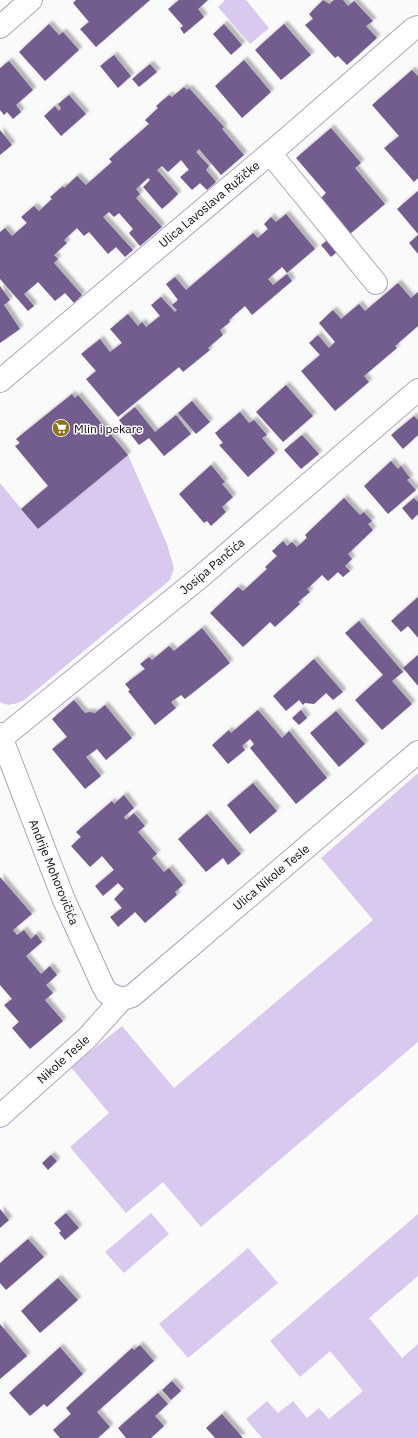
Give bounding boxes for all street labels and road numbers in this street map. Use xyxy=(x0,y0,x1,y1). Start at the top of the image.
street label: Ulica Lavoslava Ružičke xyxy=(156,157,263,250)
street label: Josipa Pančića xyxy=(177,534,248,597)
street label: Andrije Mohorovičića xyxy=(26,817,82,928)
street label: Ulica Nikole Tesle xyxy=(230,840,313,913)
street label: Nikole Tesle xyxy=(34,1031,93,1086)

